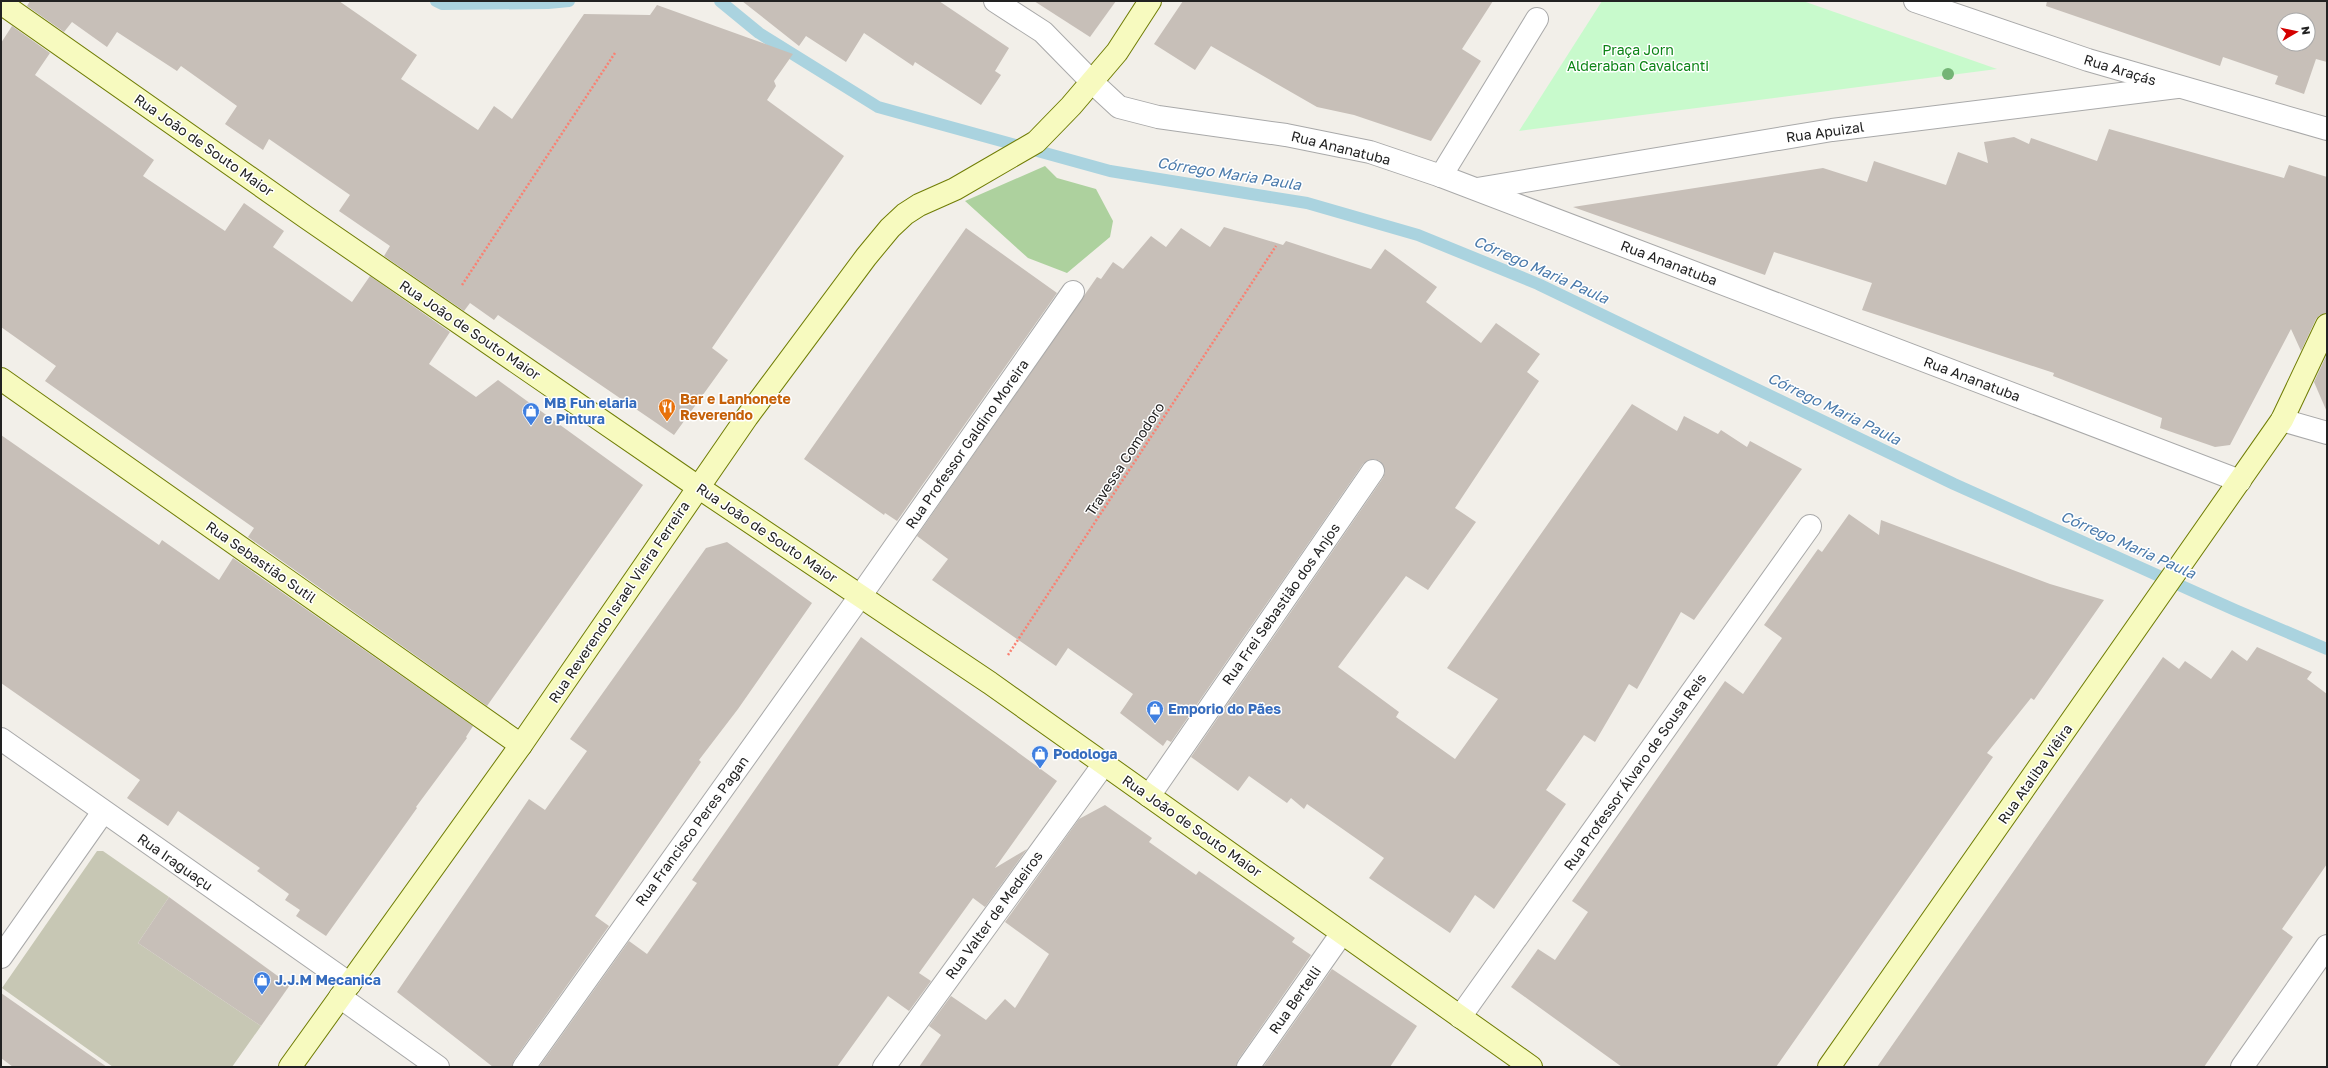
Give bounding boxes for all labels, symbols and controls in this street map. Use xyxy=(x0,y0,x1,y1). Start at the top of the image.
north arrow xyxy=(2276,12,2316,52)
text: N xyxy=(2299,25,2313,36)
park label: Praça Jorn Alderaban Cavalcanti xyxy=(1567,41,1709,74)
street label: Rua Araçás xyxy=(2082,50,2158,89)
street label: Rua João de Souto Maior xyxy=(131,90,278,200)
street label: Rua Apuizal xyxy=(1785,118,1865,145)
street label: Rua Ananatuba xyxy=(1290,127,1393,168)
water label: Córrego Maria Paula xyxy=(1156,153,1303,194)
water label: Córrego Maria Paula xyxy=(1471,231,1612,308)
street label: Rua Ananatuba xyxy=(1619,236,1720,289)
street label: Rua João de Souto Maior xyxy=(397,276,544,383)
street label: Rua Ananatuba xyxy=(1922,352,2023,405)
street label: Rua Professor Galdino Moreira xyxy=(901,356,1032,532)
water label: Córrego Maria Paula xyxy=(1765,368,1904,449)
place label: Bar e Lanhonete Reverendo xyxy=(680,390,791,423)
place label: MB Fun elaria e Pintura xyxy=(544,394,637,427)
restaurant icon: Bar e Lanhonete Reverendo xyxy=(657,397,677,422)
street label: Travessa Comodoro xyxy=(1082,399,1168,519)
shop icon: MB Fun elaria e Pintura xyxy=(521,401,541,426)
street label: Rua João de Souto Maior xyxy=(694,479,841,586)
street label: Rua Reverendo Israel Vieira Ferreira xyxy=(545,498,693,706)
water label: Córrego Maria Paula xyxy=(2058,506,2199,583)
street label: Rua Sebastião Sutil xyxy=(203,517,320,606)
street label: Rua Frei Sebastião dos Anjos xyxy=(1218,519,1343,688)
street label: Rua Professor Álvaro de Sousa Reis xyxy=(1560,670,1709,873)
shop icon: Emporio do Pães xyxy=(1145,699,1165,724)
place label: Emporio do Pães xyxy=(1168,700,1281,717)
street label: Rua Ataliba Viêira xyxy=(1994,721,2075,827)
shop icon: Podologa xyxy=(1030,744,1050,769)
place label: Podologa xyxy=(1053,745,1117,762)
street label: Rua Francisco Peres Pagan xyxy=(631,752,752,909)
street label: Rua João de Souto Maior xyxy=(1119,771,1266,881)
street label: Rua Iraguaçu xyxy=(134,829,216,894)
street label: Rua Valter de Medeiros xyxy=(941,847,1046,982)
street label: Rua Bertelli xyxy=(1265,963,1324,1037)
shop icon: J.J.M Mecanica xyxy=(252,970,272,995)
place label: J.J.M Mecanica xyxy=(275,971,381,988)

